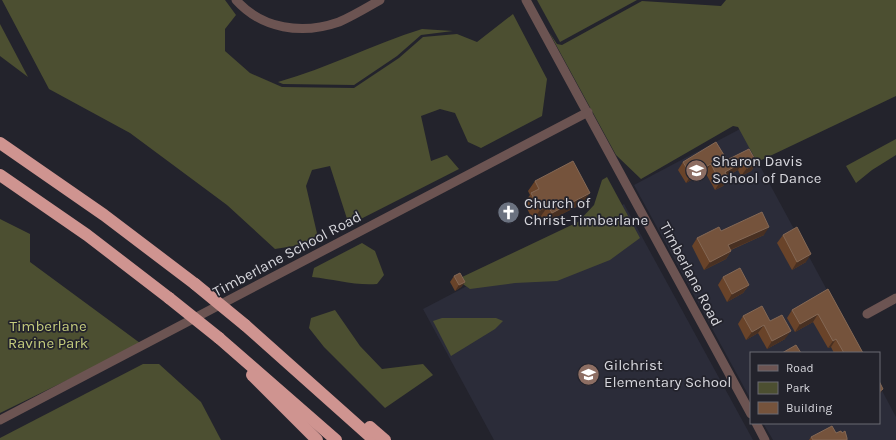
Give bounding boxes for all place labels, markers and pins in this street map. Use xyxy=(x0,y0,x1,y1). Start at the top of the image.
place label: Sharon Davis School of Dance xyxy=(712,152,822,187)
school or university icon: Sharon Davis School of Dance xyxy=(684,157,710,183)
place label: Church of Christ-Timberlane xyxy=(524,194,648,229)
church icon: Church of Christ-Timberlane xyxy=(495,199,521,225)
place label: Gilchrist Elementary School xyxy=(604,356,731,391)
school or university icon: Gilchrist Elementary School xyxy=(575,361,601,387)

